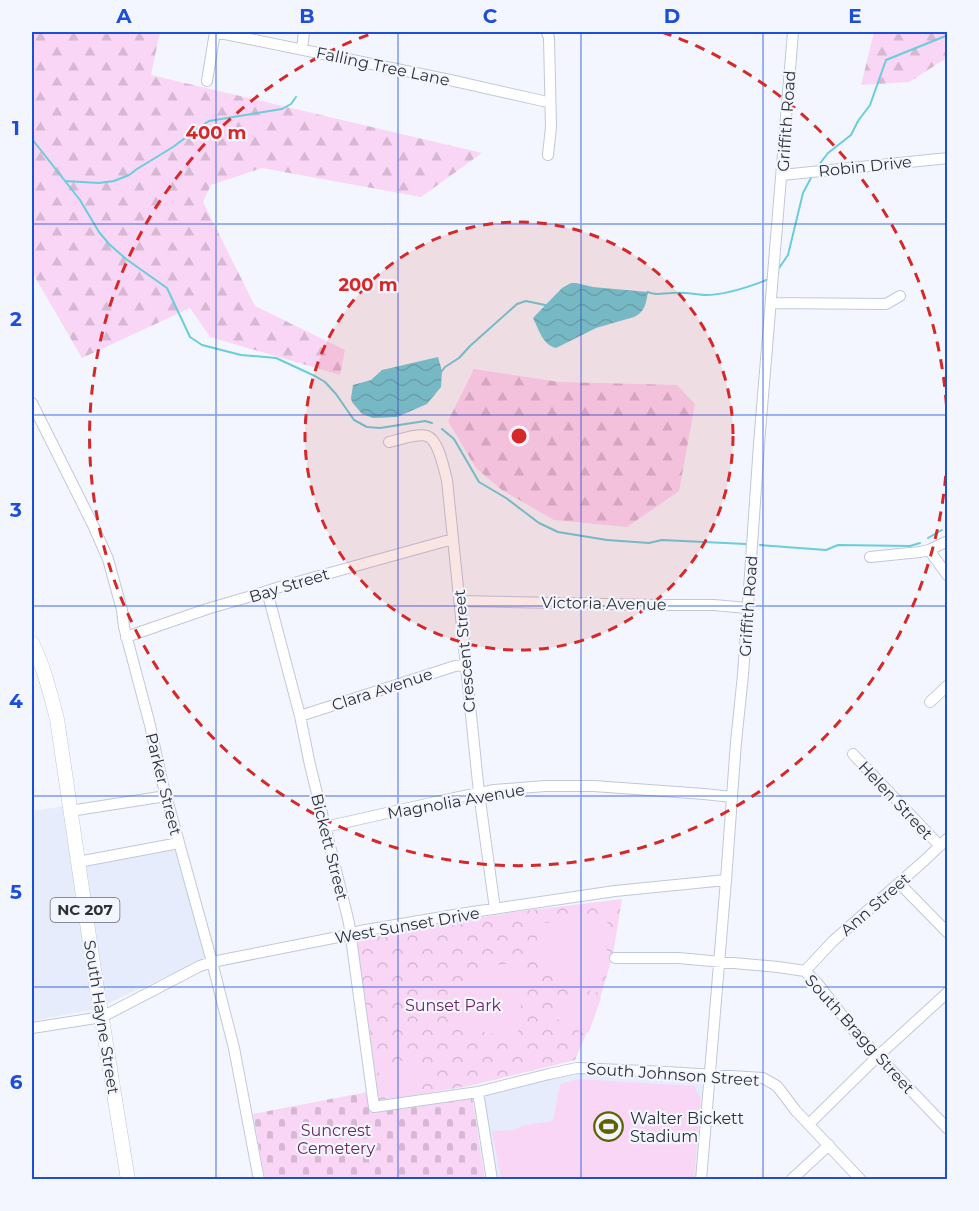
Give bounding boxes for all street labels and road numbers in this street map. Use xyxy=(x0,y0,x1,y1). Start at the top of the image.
street label: Falling Tree Lane xyxy=(314,43,451,90)
street label: Griffith Road xyxy=(773,70,800,172)
street label: Robin Drive xyxy=(817,152,913,181)
street label: Griffith Road xyxy=(735,555,762,657)
street label: Bay Street xyxy=(247,564,332,607)
street label: Crescent Street xyxy=(450,588,479,713)
street label: Victoria Avenue xyxy=(541,593,667,614)
street label: Clara Avenue xyxy=(329,664,435,715)
street label: Parker Street xyxy=(142,731,186,838)
street label: Helen Street xyxy=(855,757,937,844)
street label: Magnolia Avenue xyxy=(386,780,526,823)
street label: Bickett Street xyxy=(307,792,352,903)
street label: Ann Street xyxy=(837,869,914,940)
road number: NC 207 xyxy=(50,898,119,922)
street label: West Sunset Drive xyxy=(333,903,481,948)
street label: South Hayne Street xyxy=(80,939,123,1096)
street label: South Bragg Street xyxy=(801,971,919,1098)
street label: South Johnson Street xyxy=(586,1059,760,1090)

